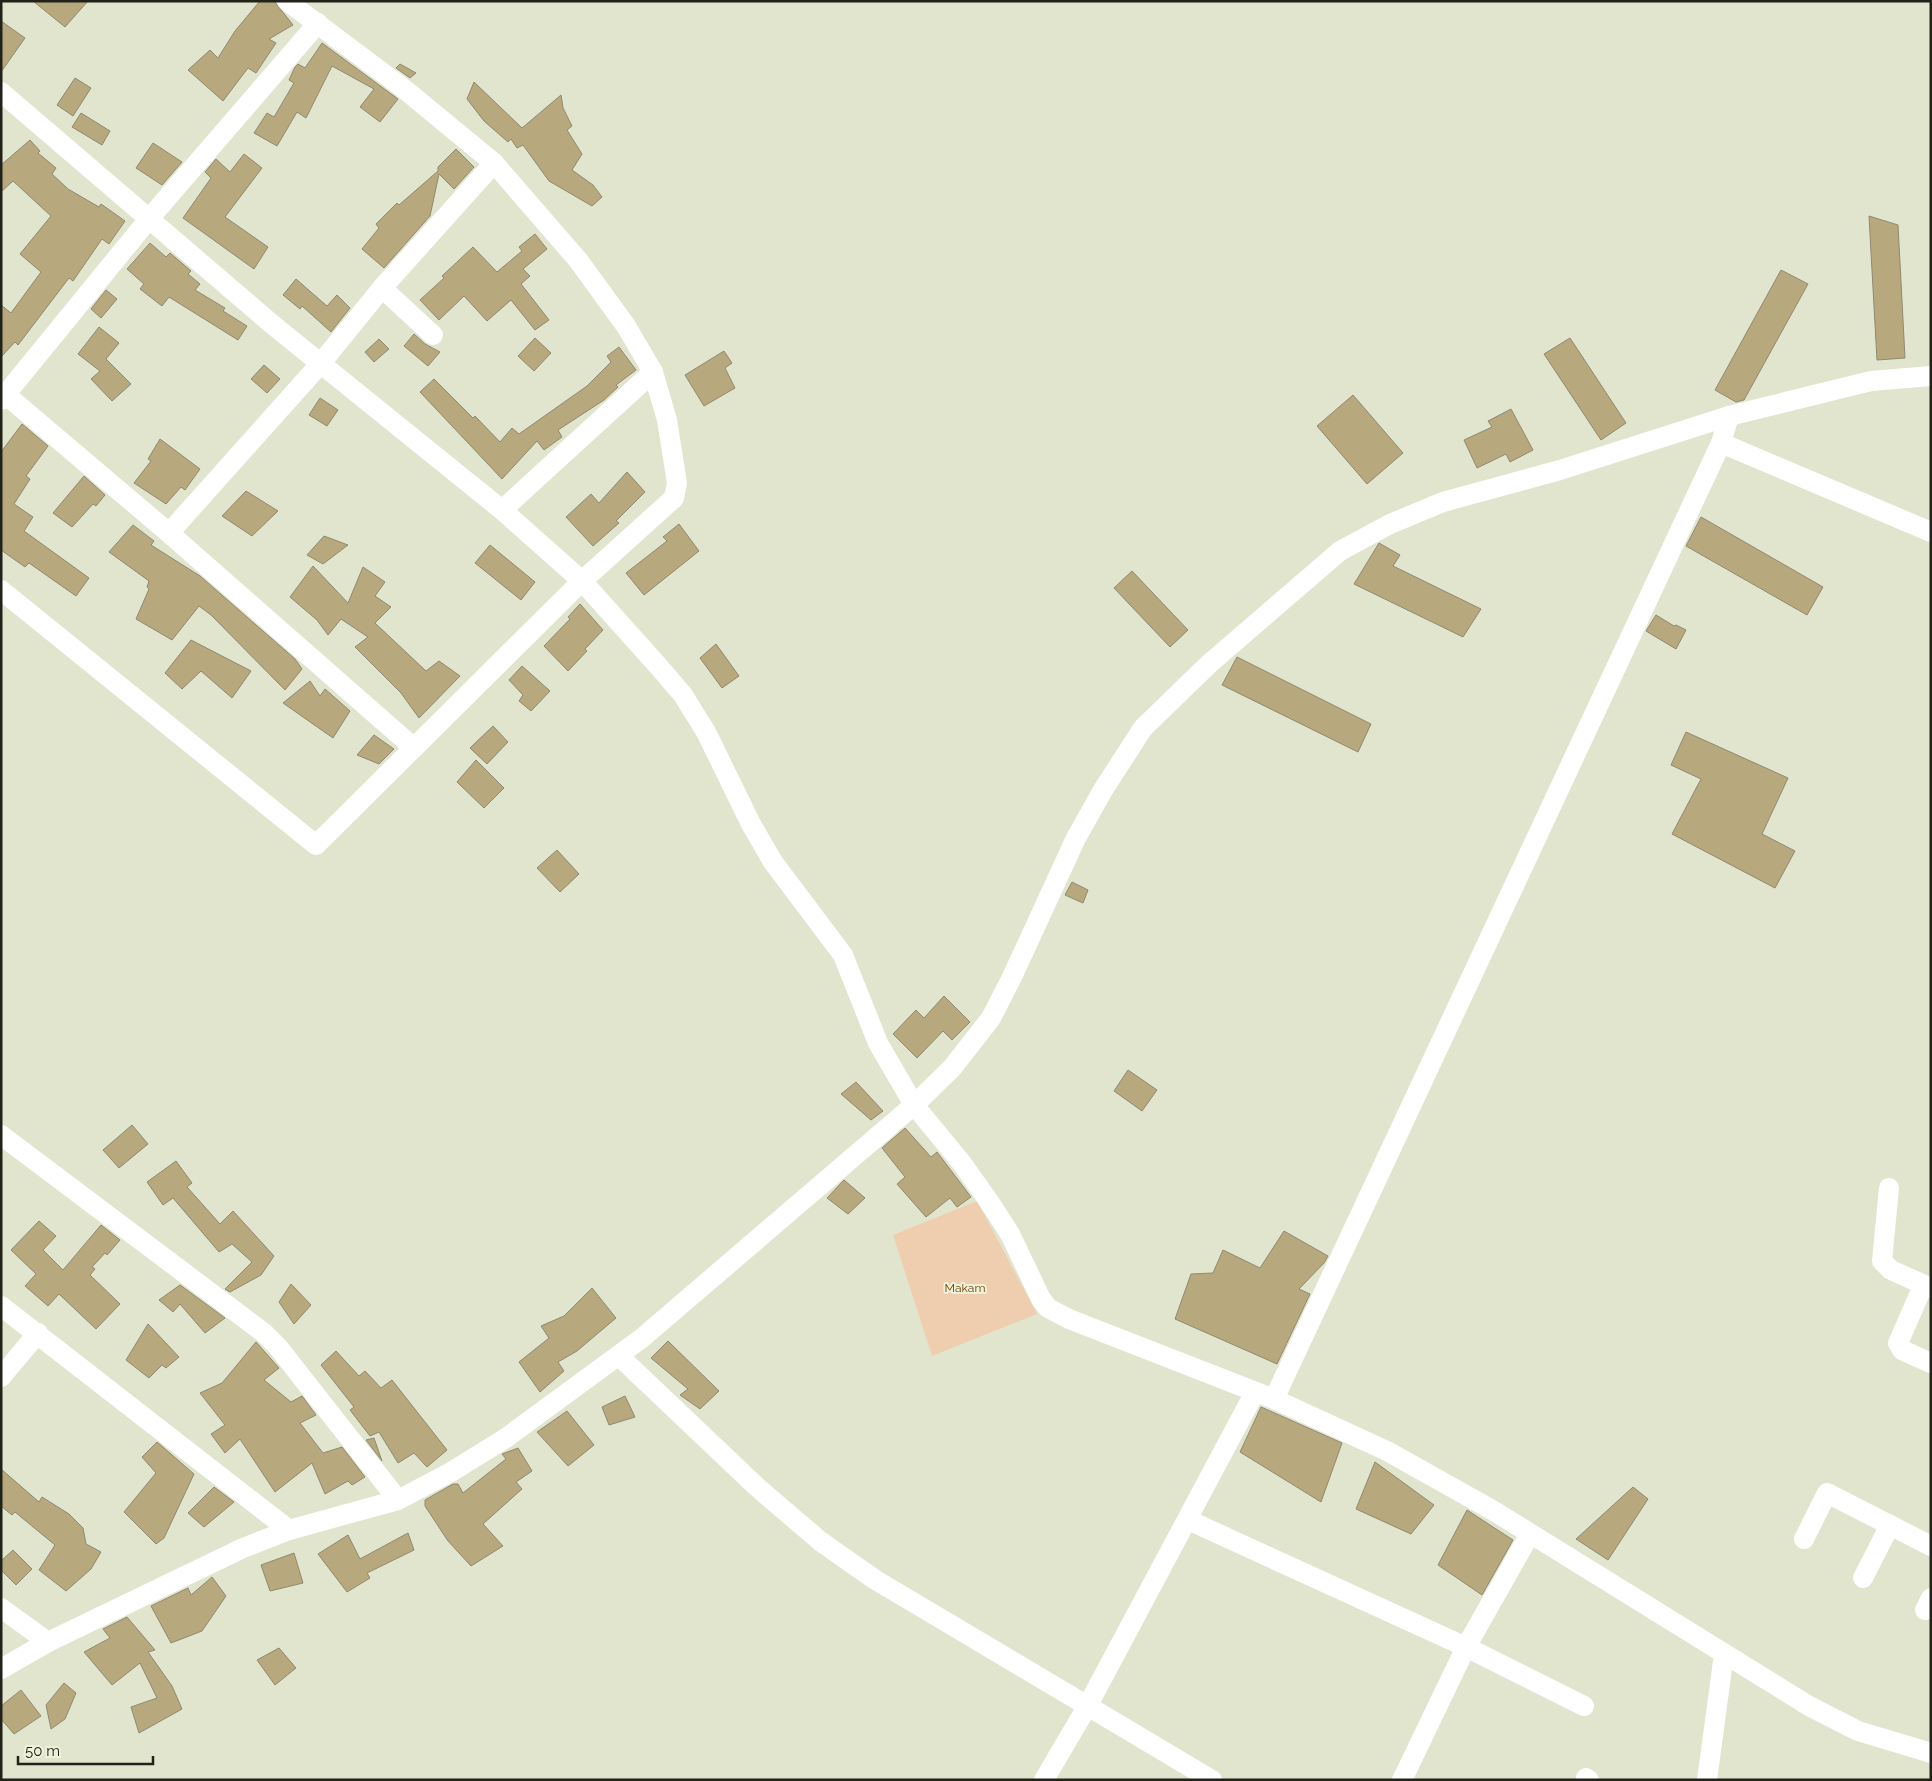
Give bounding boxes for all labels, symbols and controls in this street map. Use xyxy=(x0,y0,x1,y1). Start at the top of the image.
park label: Makam xyxy=(945,1281,985,1295)
scale bar xyxy=(18,1734,152,1766)
text: 50 m xyxy=(25,1742,60,1760)

